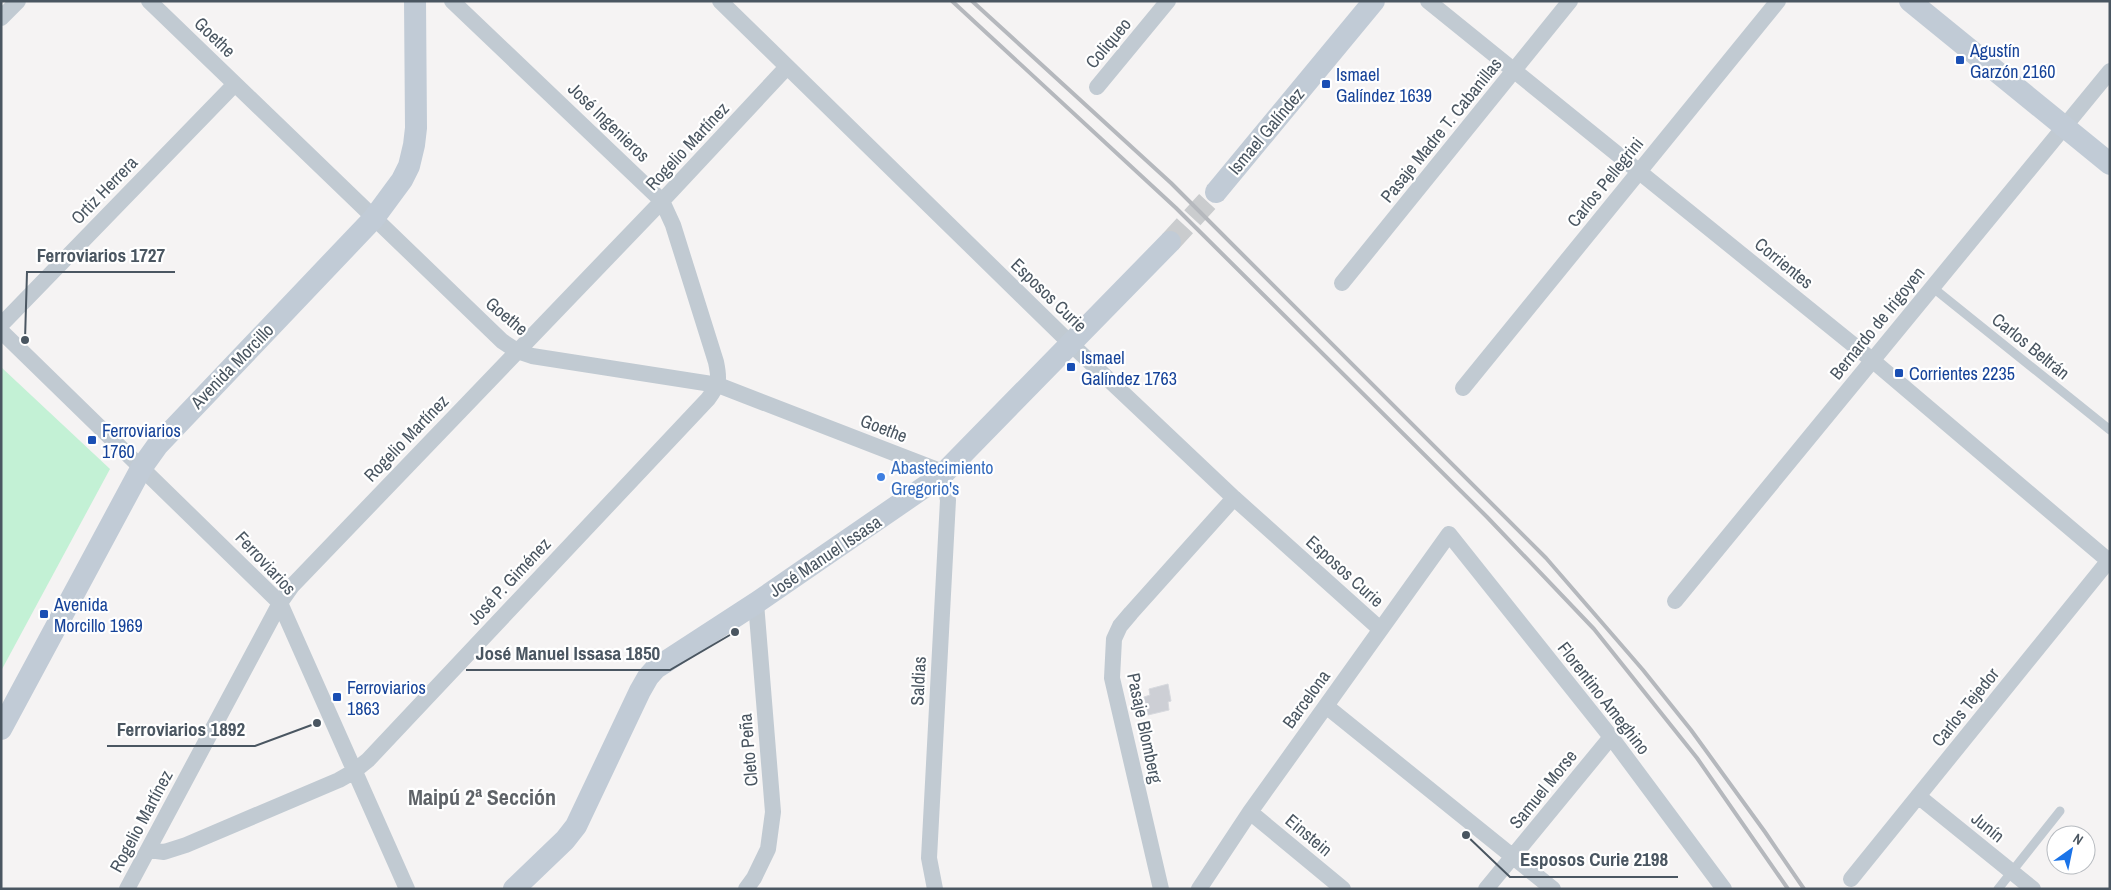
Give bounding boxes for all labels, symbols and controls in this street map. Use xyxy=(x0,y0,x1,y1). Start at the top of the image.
street label: Goethe xyxy=(189,11,241,63)
street label: Coliqueo xyxy=(1079,12,1137,74)
place label: Agustín Garzón 2160 xyxy=(1969,38,2055,84)
street label: Pasaje Madre T. Cabanillas xyxy=(1375,52,1507,208)
marker: Agustín Garzón 2160 xyxy=(1954,54,1966,66)
place label: Ismael Galíndez 1639 xyxy=(1336,62,1432,108)
street label: José Ingenieros xyxy=(563,77,655,167)
marker: Ismael Galíndez 1639 xyxy=(1320,78,1332,90)
street label: Ismael Galíndez xyxy=(1222,82,1310,180)
street label: Rogelio Martínez xyxy=(640,96,734,196)
street label: Carlos Pellegrini xyxy=(1561,132,1649,232)
street label: Ortiz Herrera xyxy=(65,150,143,230)
street label: Corrientes xyxy=(1749,232,1819,294)
callout: Ferroviarios 1727 xyxy=(27,238,175,272)
text: Ferroviarios 1727 xyxy=(37,242,165,268)
street label: Esposos Curie xyxy=(1005,252,1093,338)
street label: Bernardo de Irigoyen xyxy=(1824,261,1930,385)
street label: Goethe xyxy=(480,291,534,341)
street label: Carlos Beltrán xyxy=(1987,307,2075,385)
street label: Avenida Morcillo xyxy=(184,318,279,415)
place label: Ismael Galíndez 1763 xyxy=(1081,345,1177,391)
marker: Ismael Galíndez 1763 xyxy=(1065,361,1077,373)
place label: Corrientes 2235 xyxy=(1909,361,2015,386)
marker: Corrientes 2235 xyxy=(1893,367,1905,379)
street label: Rogelio Martínez xyxy=(358,389,454,487)
street label: Goethe xyxy=(857,408,911,448)
place label: Ferroviarios 1760 xyxy=(102,418,181,464)
marker: Ferroviarios 1760 xyxy=(86,434,98,446)
place label: Abastecimiento Gregorio's xyxy=(890,455,994,501)
marker: Abastecimiento Gregorio's xyxy=(875,471,887,483)
street label: José Manuel Issasa xyxy=(764,509,886,603)
street label: Ferroviarios xyxy=(230,526,302,600)
street label: Esposos Curie xyxy=(1301,529,1389,613)
street label: José P. Giménez xyxy=(462,532,556,630)
place label: Avenida Morcillo 1969 xyxy=(53,592,143,638)
marker: Avenida Morcillo 1969 xyxy=(38,608,50,620)
callout: José Manuel Issasa 1850 xyxy=(466,636,670,670)
street label: Florentino Ameghino xyxy=(1552,636,1656,760)
text: José Manuel Issasa 1850 xyxy=(476,640,661,666)
street label: Saldias xyxy=(904,656,932,706)
street label: Carlos Tejedor xyxy=(1925,662,2005,752)
street label: Barcelona xyxy=(1276,665,1336,733)
street label: Pasaje Blomberg xyxy=(1121,670,1169,786)
place label: Ferroviarios 1863 xyxy=(347,675,426,721)
marker: Ferroviarios 1863 xyxy=(331,691,343,703)
callout: Ferroviarios 1892 xyxy=(107,712,255,746)
street label: Cleto Peña xyxy=(732,713,764,787)
text: Ferroviarios 1892 xyxy=(117,716,245,742)
street label: Samuel Morse xyxy=(1503,744,1583,834)
street label: Rogelio Martínez xyxy=(104,766,178,876)
district label: Maipú 2ª Sección xyxy=(408,782,556,812)
street label: Junín xyxy=(1966,806,2010,848)
street label: Einstein xyxy=(1280,808,1338,862)
north arrow xyxy=(2046,825,2096,875)
text: N xyxy=(2070,829,2086,849)
callout: Esposos Curie 2198 xyxy=(1510,843,1678,877)
text: Esposos Curie 2198 xyxy=(1520,846,1668,872)

